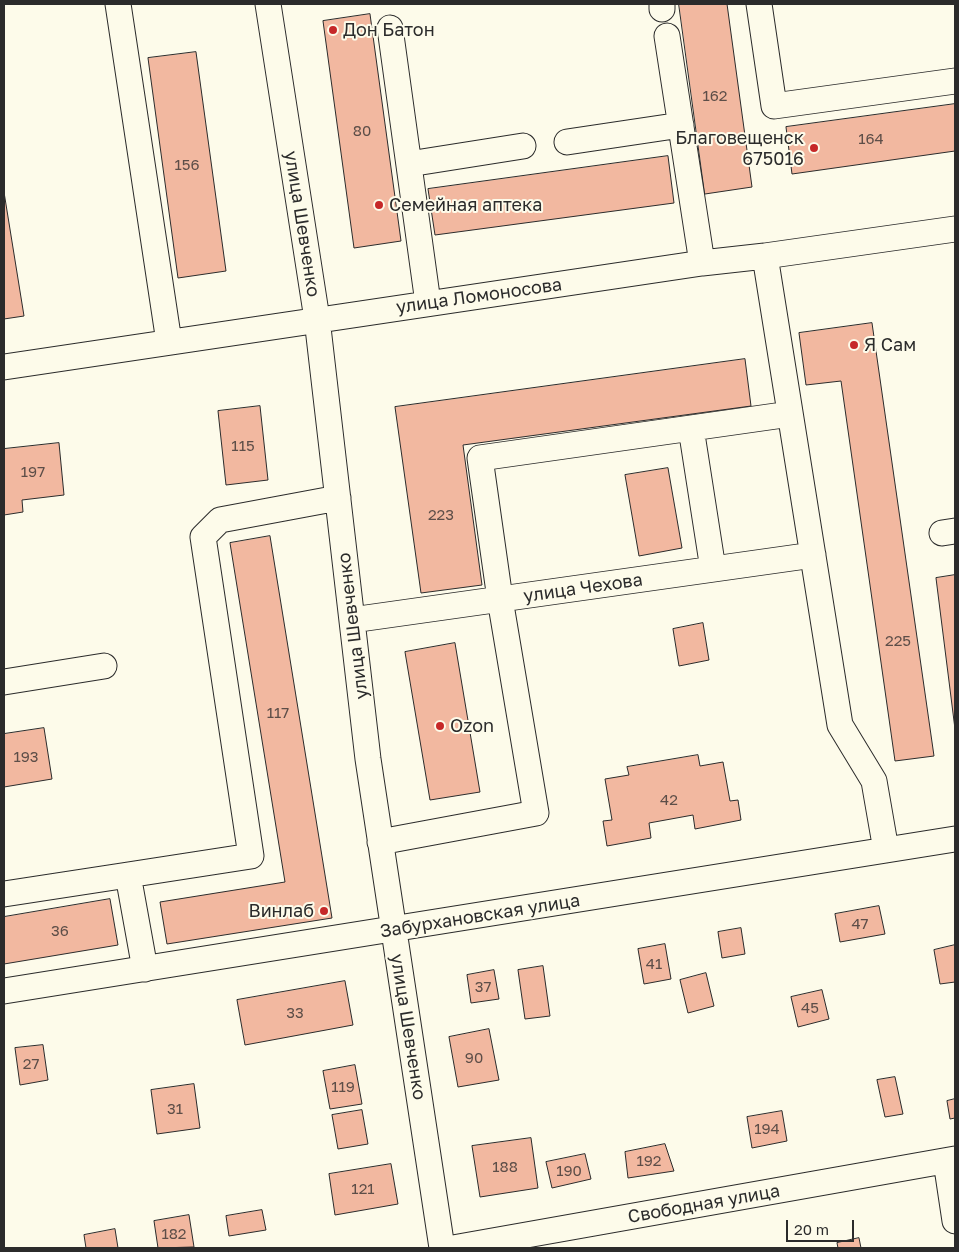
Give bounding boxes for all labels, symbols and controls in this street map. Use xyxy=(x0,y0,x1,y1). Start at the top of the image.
place label: Дон Батон xyxy=(343,19,435,41)
marker: Дон Батон xyxy=(327,24,339,36)
house number: 162 xyxy=(702,87,728,105)
house number: 80 xyxy=(353,122,371,140)
place label: Благовещенск 675016 xyxy=(675,127,804,170)
house number: 164 xyxy=(858,130,884,148)
marker: Благовещенск 675016 xyxy=(808,142,820,154)
street label: улица Шевченко xyxy=(280,149,324,299)
house number: 156 xyxy=(174,156,200,174)
place label: Семейная аптека xyxy=(389,194,542,216)
marker: Семейная аптека xyxy=(373,199,385,211)
street label: улица Ломоносова xyxy=(395,274,563,318)
place label: Я Сам xyxy=(864,334,916,356)
marker: Я Сам xyxy=(848,339,860,351)
house number: 115 xyxy=(231,437,255,455)
house number: 197 xyxy=(21,463,45,481)
house number: 223 xyxy=(428,506,454,524)
street label: улица Шевченко xyxy=(333,551,373,701)
street label: улица Чехова xyxy=(522,569,644,607)
house number: 225 xyxy=(885,632,911,650)
house number: 117 xyxy=(267,704,289,722)
place label: Ozon xyxy=(450,715,494,737)
marker: Ozon xyxy=(434,720,446,732)
house number: 193 xyxy=(13,748,39,766)
house number: 42 xyxy=(660,791,678,809)
street label: Забурхановская улица xyxy=(378,890,582,942)
place label: Винлаб xyxy=(249,900,314,922)
marker: Винлаб xyxy=(318,905,330,917)
house number: 47 xyxy=(851,915,869,933)
house number: 36 xyxy=(51,922,69,940)
street label: улица Шевченко xyxy=(386,952,430,1102)
house number: 41 xyxy=(646,955,662,973)
house number: 37 xyxy=(475,978,491,996)
house number: 45 xyxy=(801,999,819,1017)
house number: 33 xyxy=(286,1004,304,1022)
house number: 90 xyxy=(465,1049,483,1067)
house number: 27 xyxy=(23,1055,39,1073)
house number: 119 xyxy=(331,1078,355,1096)
house number: 31 xyxy=(167,1100,183,1118)
house number: 194 xyxy=(754,1120,780,1138)
house number: 192 xyxy=(636,1152,662,1170)
house number: 188 xyxy=(492,1158,518,1176)
house number: 190 xyxy=(556,1162,582,1180)
house number: 121 xyxy=(351,1180,375,1198)
street label: Свободная улица xyxy=(626,1180,782,1228)
scale bar xyxy=(789,1210,856,1242)
text: 20 m xyxy=(794,1220,829,1238)
house number: 182 xyxy=(161,1225,187,1243)

